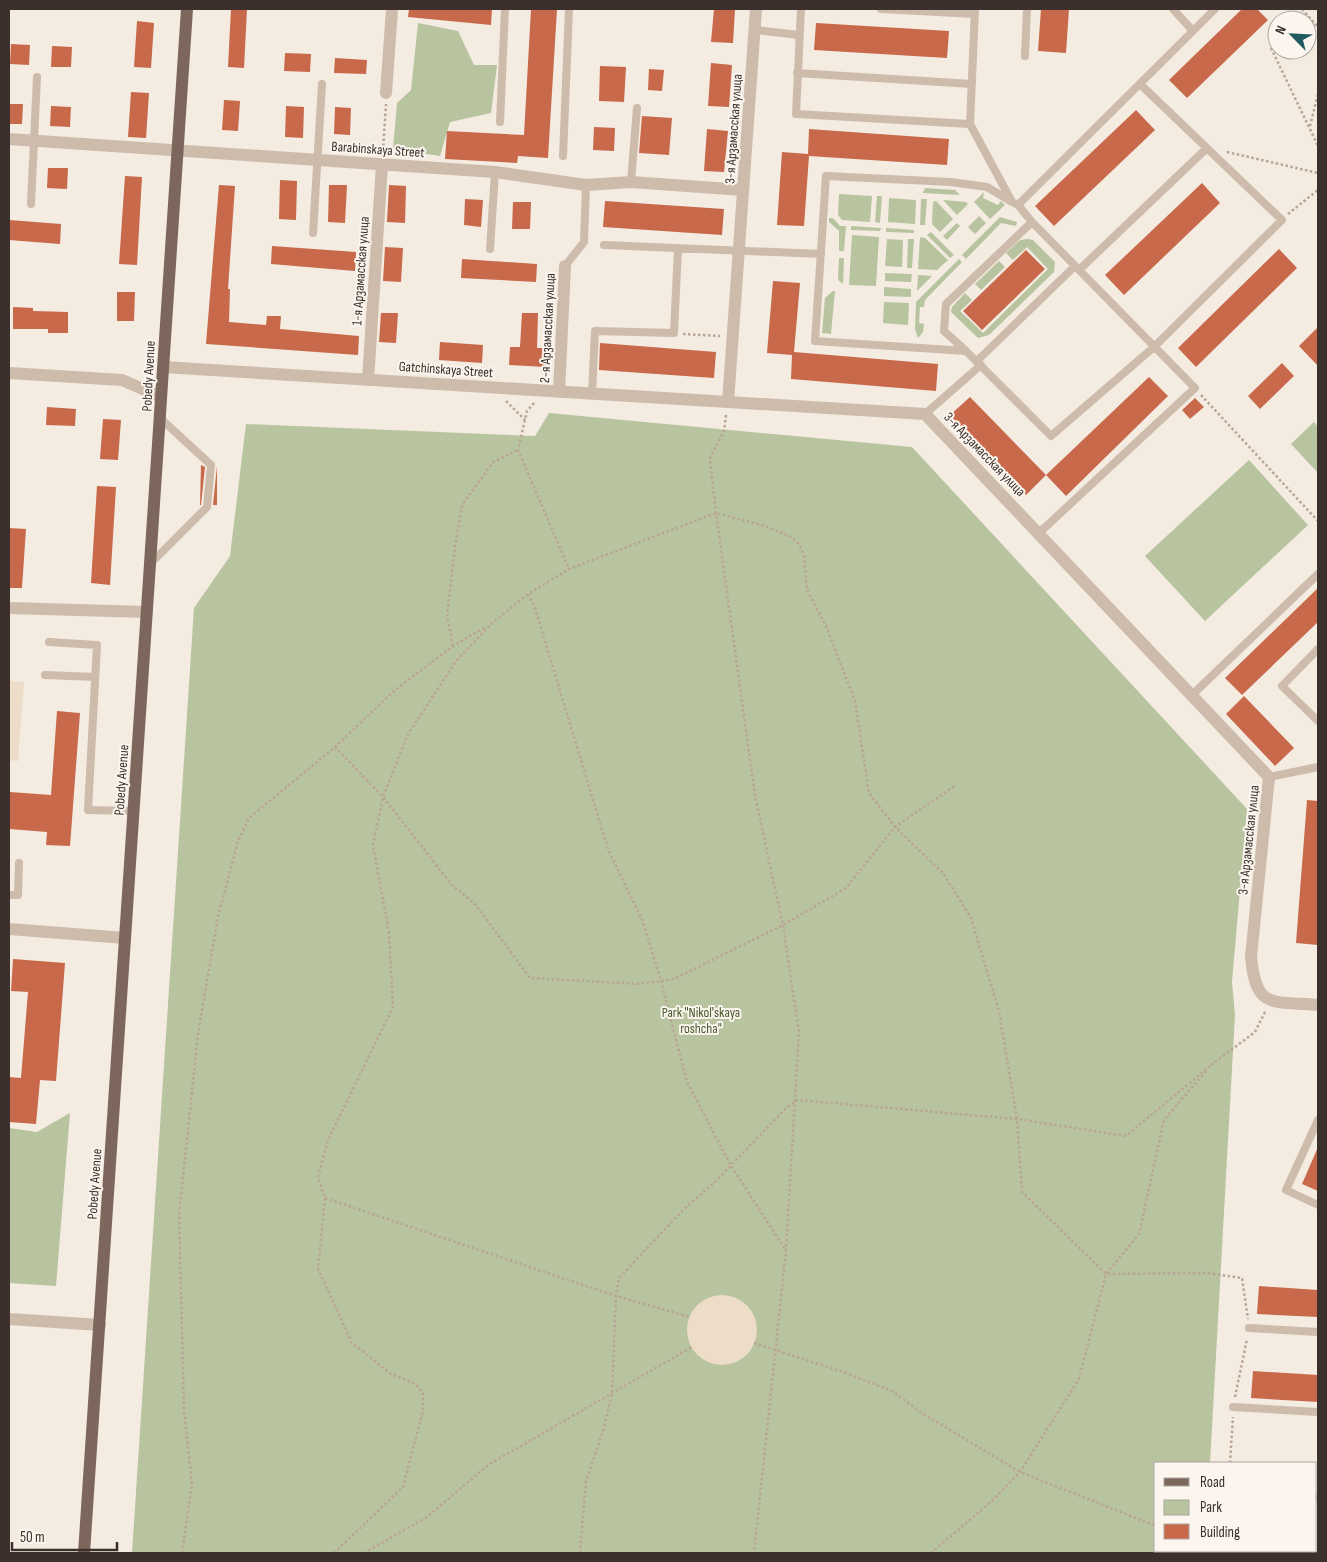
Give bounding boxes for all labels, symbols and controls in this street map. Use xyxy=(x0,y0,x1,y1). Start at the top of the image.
north arrow xyxy=(1267,10,1317,60)
text: N xyxy=(1271,23,1290,37)
street label: 3-я Арзамасская улица xyxy=(721,74,746,185)
street label: Barabinskaya Street xyxy=(331,138,425,161)
street label: 1-я Арзамасская улица xyxy=(348,216,373,326)
street label: 2-я Арзамасская улица xyxy=(536,273,559,383)
street label: Pobedy Avenue xyxy=(138,340,159,412)
street label: Gatchinskaya Street xyxy=(398,358,494,381)
street label: 3-я Арзамасская улица xyxy=(940,409,1029,500)
street label: Pobedy Avenue xyxy=(111,744,132,816)
street label: 3-я Арзамасская улица xyxy=(1234,784,1263,896)
park label: Park "Nikol'skaya roshcha" xyxy=(662,1004,740,1037)
street label: Pobedy Avenue xyxy=(84,1148,105,1220)
legend xyxy=(1154,1462,1317,1552)
text: Road xyxy=(1200,1473,1225,1492)
text: Park xyxy=(1200,1498,1222,1517)
scale bar xyxy=(12,1520,118,1552)
text: Building xyxy=(1200,1523,1240,1542)
text: 50 m xyxy=(20,1528,45,1547)

